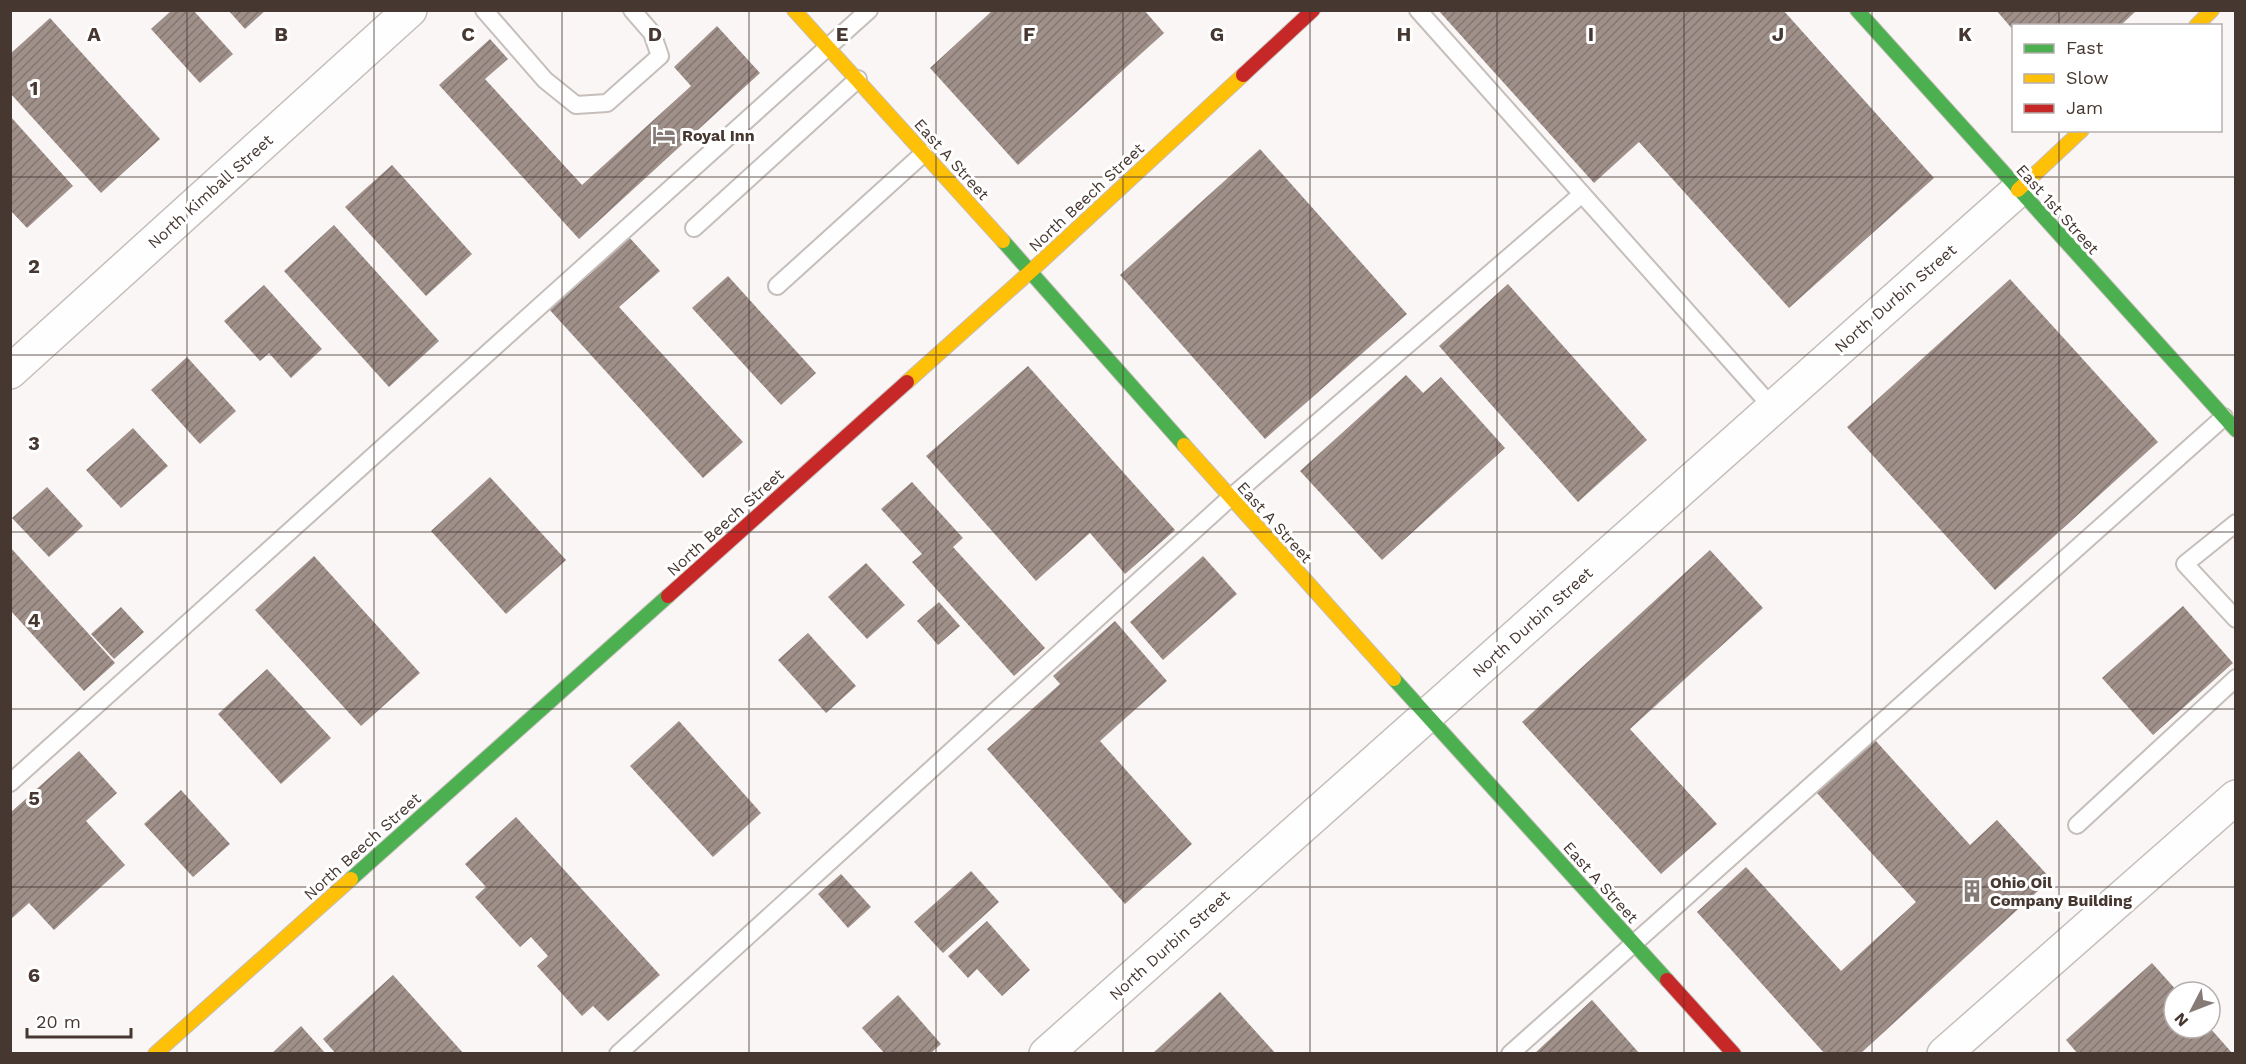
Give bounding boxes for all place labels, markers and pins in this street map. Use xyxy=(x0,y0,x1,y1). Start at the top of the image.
hotel icon: Royal Inn xyxy=(651,122,677,148)
place label: Royal Inn xyxy=(682,126,755,145)
place label: Ohio Oil Company Building xyxy=(1990,873,2132,910)
building icon: Ohio Oil Company Building xyxy=(1959,878,1985,904)

